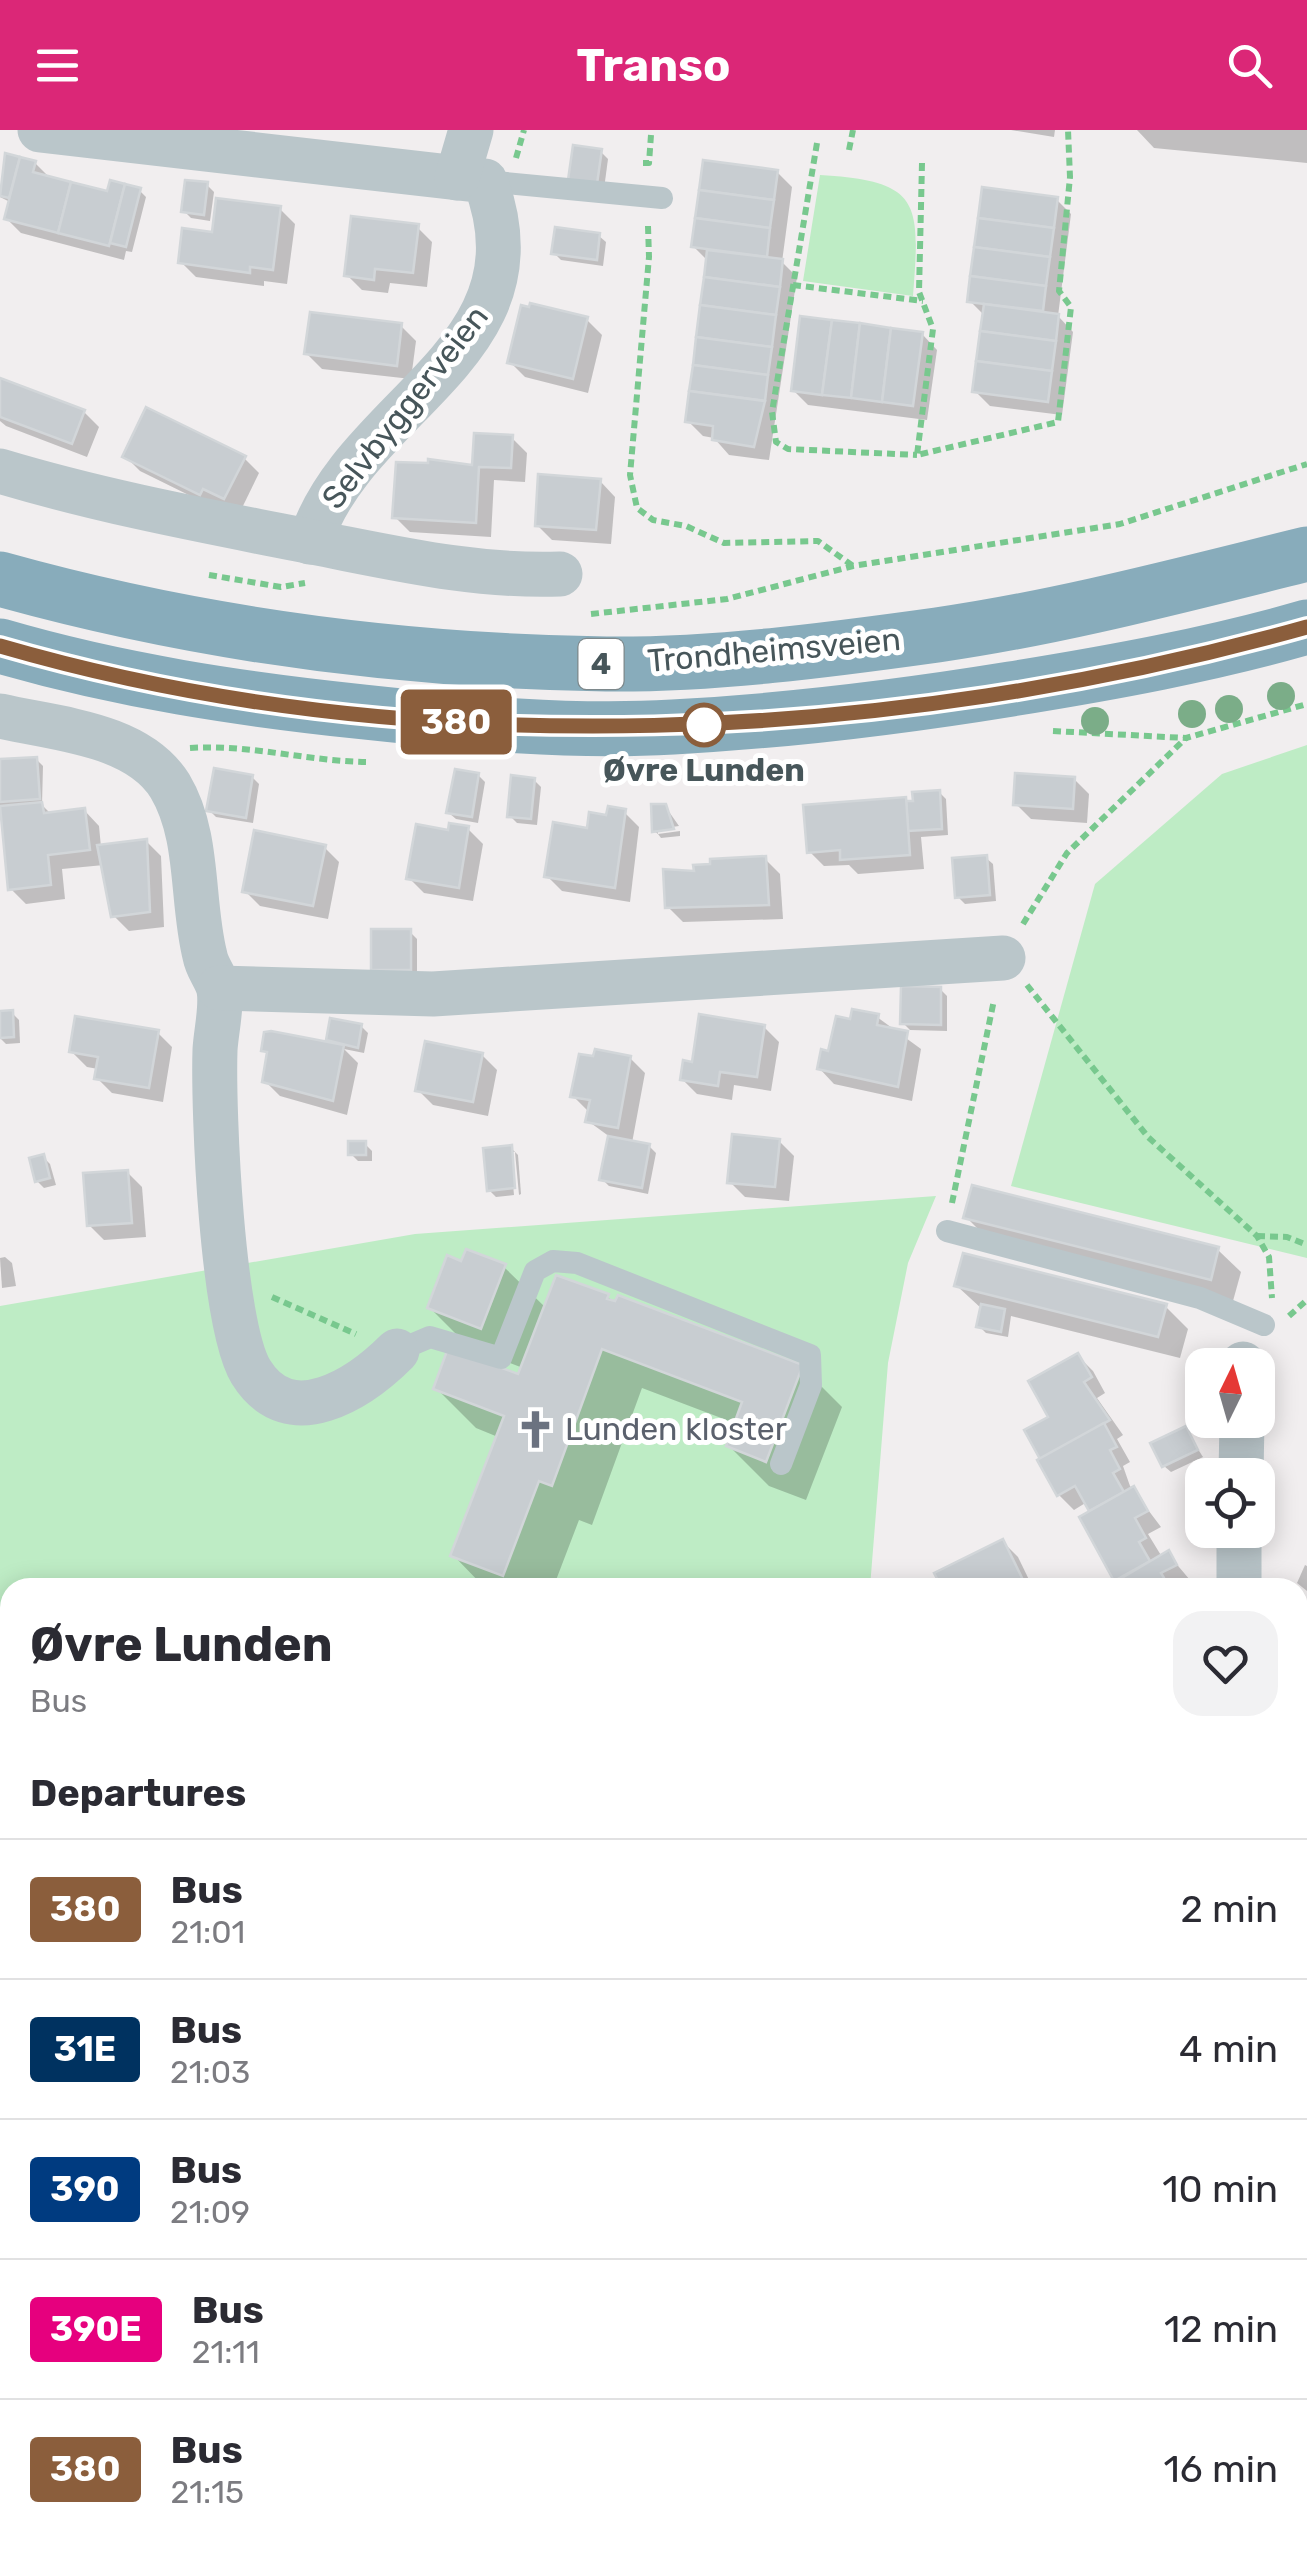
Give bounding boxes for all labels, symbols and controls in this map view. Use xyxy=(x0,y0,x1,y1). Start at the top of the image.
icon: menu xyxy=(30,38,85,93)
icon: search xyxy=(1222,38,1277,93)
text: Transo xyxy=(577,39,730,92)
street label: Selvbyggerveien xyxy=(314,298,496,516)
street label: Trondheimsveien xyxy=(646,620,902,680)
road number: 4 xyxy=(578,639,624,689)
line badge: 380 xyxy=(398,690,514,754)
text: 380 xyxy=(421,701,491,743)
marker: Øvre Lunden xyxy=(683,704,725,746)
place label: Øvre Lunden xyxy=(603,751,805,789)
north arrow xyxy=(1185,1348,1275,1438)
map controls xyxy=(1185,1348,1275,1548)
church icon: Lunden kloster xyxy=(514,1408,556,1450)
place label: Lunden kloster xyxy=(565,1410,787,1448)
button: locate xyxy=(1185,1458,1275,1548)
button: heart xyxy=(1173,1611,1278,1716)
text: Øvre Lunden xyxy=(30,1616,333,1673)
text: Bus xyxy=(30,1682,87,1720)
text: Departures xyxy=(30,1770,246,1816)
text: Bus xyxy=(171,1867,243,1913)
text: 2 min xyxy=(1180,1886,1278,1932)
text: 380 xyxy=(50,1888,121,1930)
text: 21:01 xyxy=(171,1913,245,1951)
text: Bus xyxy=(170,2007,242,2053)
text: 4 min xyxy=(1179,2026,1278,2072)
text: 31E xyxy=(54,2028,116,2070)
text: 21:03 xyxy=(170,2053,250,2091)
text: Bus xyxy=(170,2147,242,2193)
text: 10 min xyxy=(1162,2166,1278,2212)
text: 390 xyxy=(50,2168,120,2210)
text: 21:09 xyxy=(170,2193,250,2231)
text: Bus xyxy=(192,2287,264,2333)
text: 12 min xyxy=(1164,2306,1278,2352)
text: 390E xyxy=(50,2308,142,2350)
text: 21:11 xyxy=(192,2333,260,2371)
text: Bus xyxy=(171,2427,243,2473)
text: 16 min xyxy=(1164,2446,1278,2492)
text: 380 xyxy=(50,2448,121,2490)
text: 21:15 xyxy=(171,2473,244,2511)

